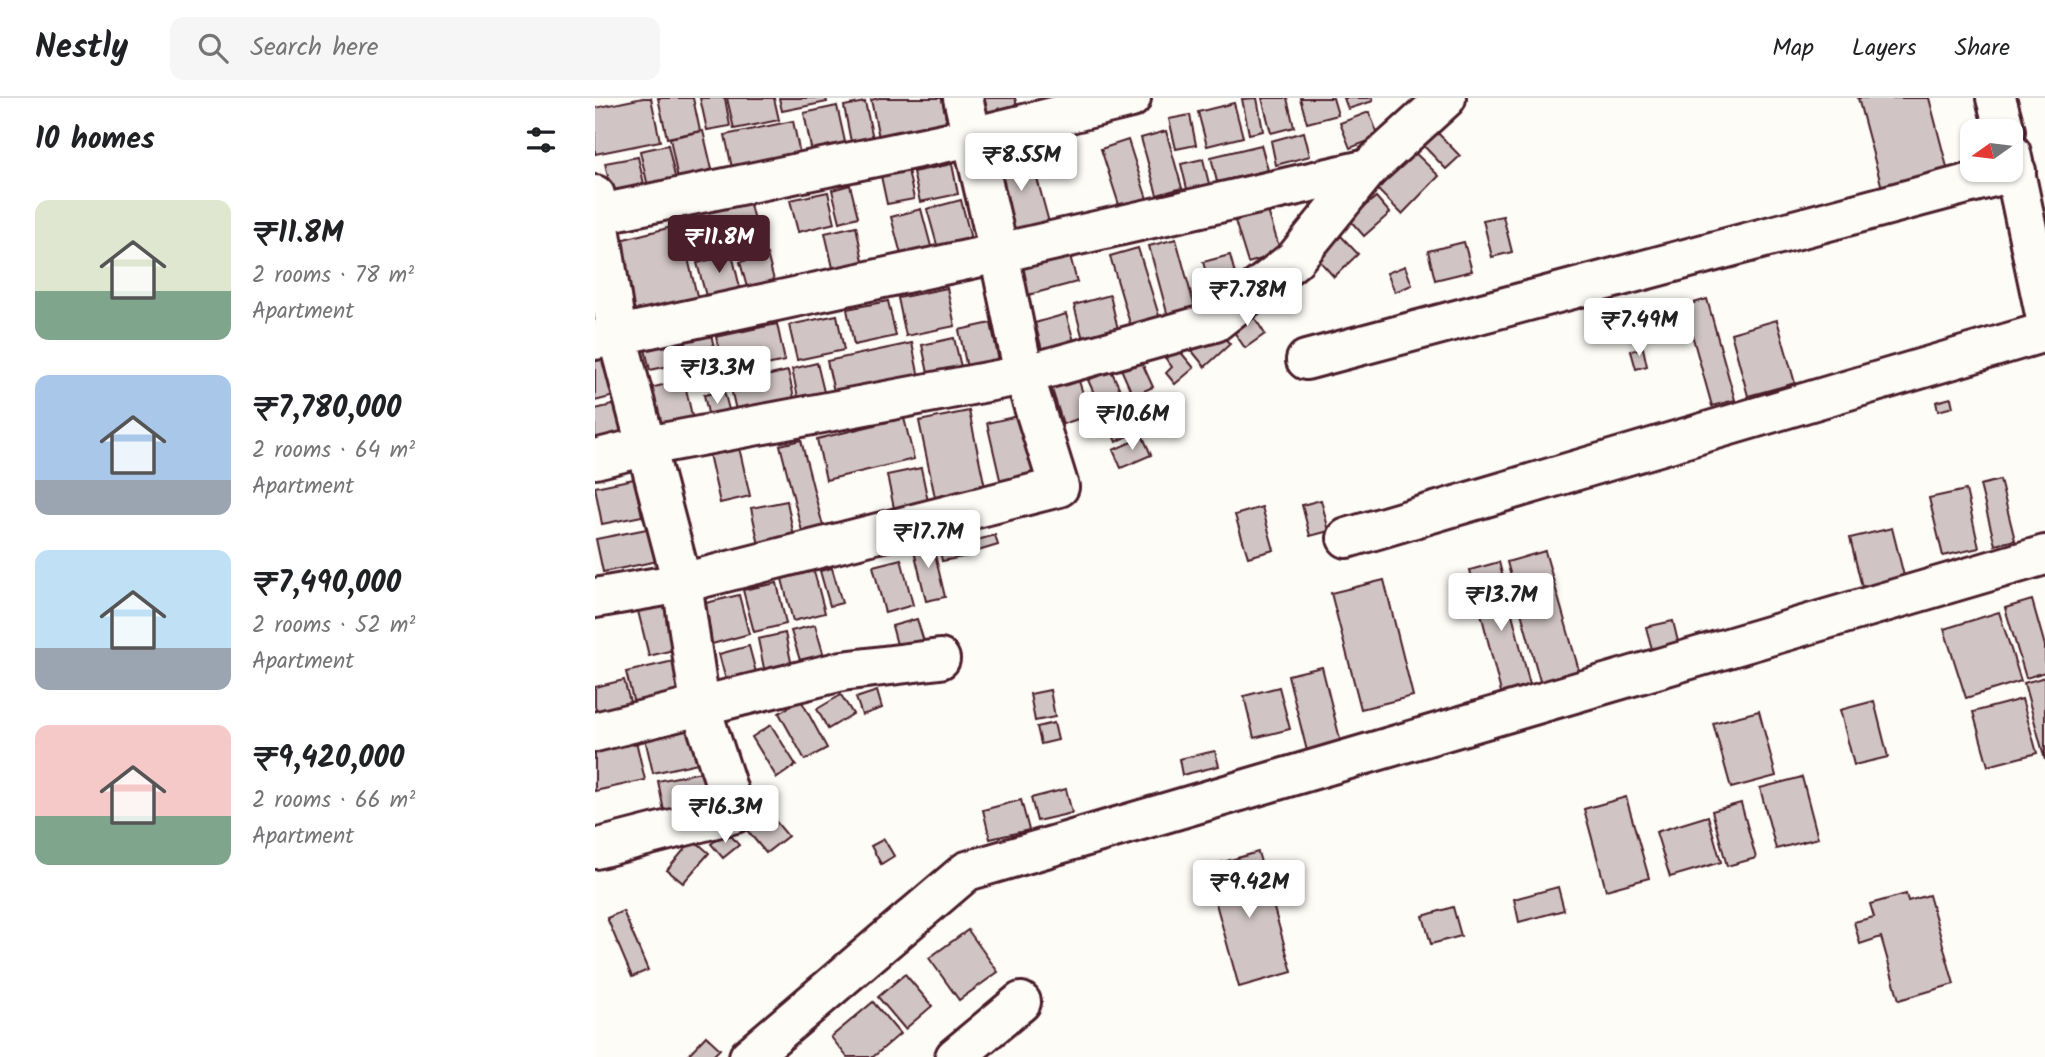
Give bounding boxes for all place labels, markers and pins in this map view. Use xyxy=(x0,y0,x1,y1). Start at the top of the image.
pin: ₹8.55M xyxy=(964,134,1078,193)
pin: ₹11.8M xyxy=(662,216,776,275)
pin: ₹7.78M xyxy=(1190,268,1304,328)
pin: ₹7.49M xyxy=(1582,299,1696,358)
pin: ₹13.3M xyxy=(660,346,774,406)
pin: ₹10.6M xyxy=(1075,392,1189,452)
pin: ₹17.7M xyxy=(871,510,985,570)
pin: ₹13.7M xyxy=(1444,574,1558,633)
pin: ₹16.3M xyxy=(668,786,782,845)
pin: ₹9.42M xyxy=(1192,860,1306,920)

